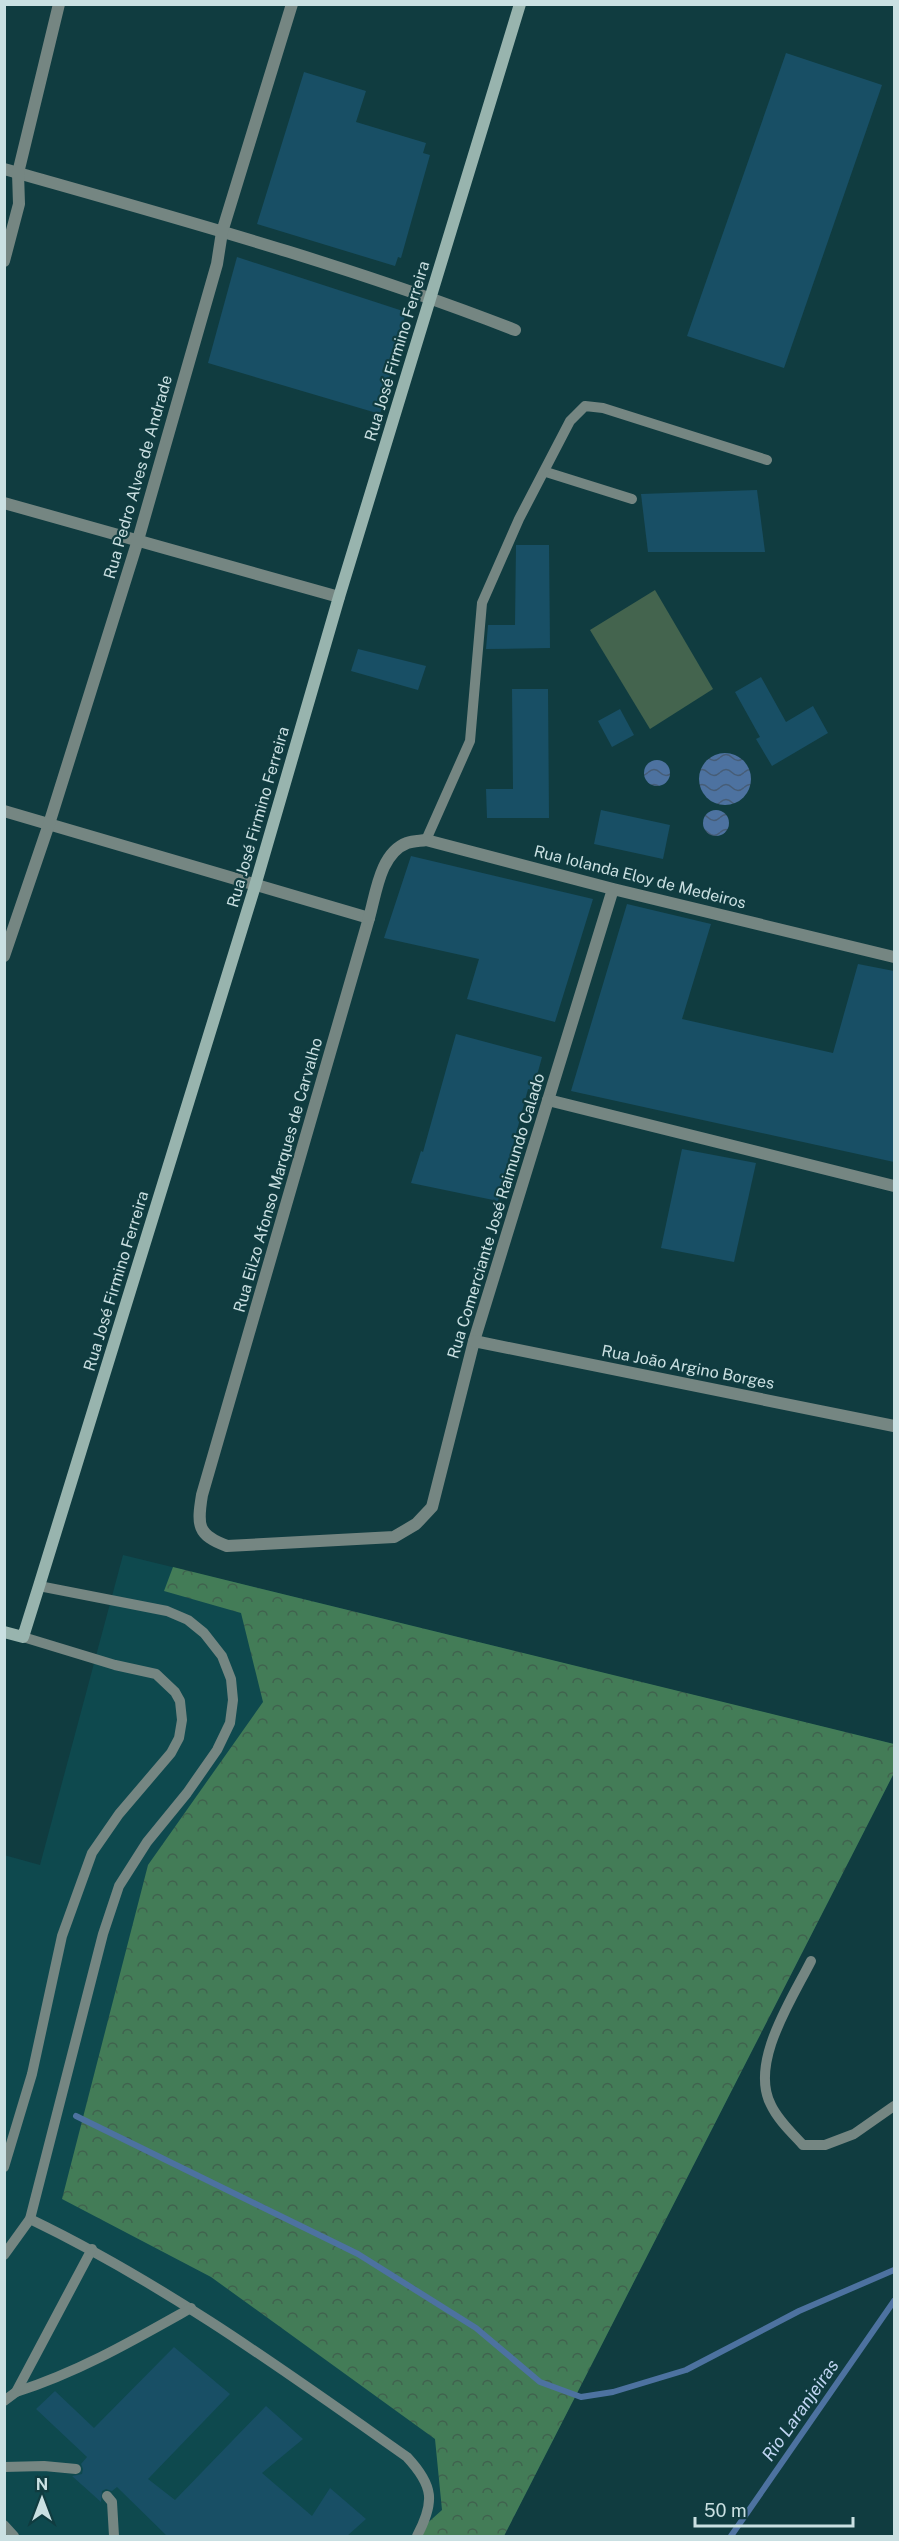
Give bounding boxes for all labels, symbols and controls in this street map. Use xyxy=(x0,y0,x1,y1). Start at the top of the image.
street label: Rua José Firmino Ferreira xyxy=(361,259,433,443)
street label: Rua Pedro Alves de Andrade xyxy=(100,373,176,581)
street label: Rua José Firmino Ferreira xyxy=(223,724,293,910)
street label: Rua Iolanda Eloy de Medeiros xyxy=(532,841,748,913)
street label: Rua Eilzo Afonso Marques de Carvalho xyxy=(230,1035,326,1315)
street label: Rua Comerciante José Raimundo Calado xyxy=(443,1071,549,1361)
street label: Rua José Firmino Ferreira xyxy=(80,1189,152,1373)
street label: Rua João Argino Borges xyxy=(600,1341,776,1393)
water label: Rio Laranjeiras xyxy=(757,2355,843,2465)
north arrow xyxy=(12,2469,72,2529)
text: N xyxy=(36,2475,48,2494)
scale bar xyxy=(695,2490,852,2528)
text: 50 m xyxy=(704,2500,747,2521)

